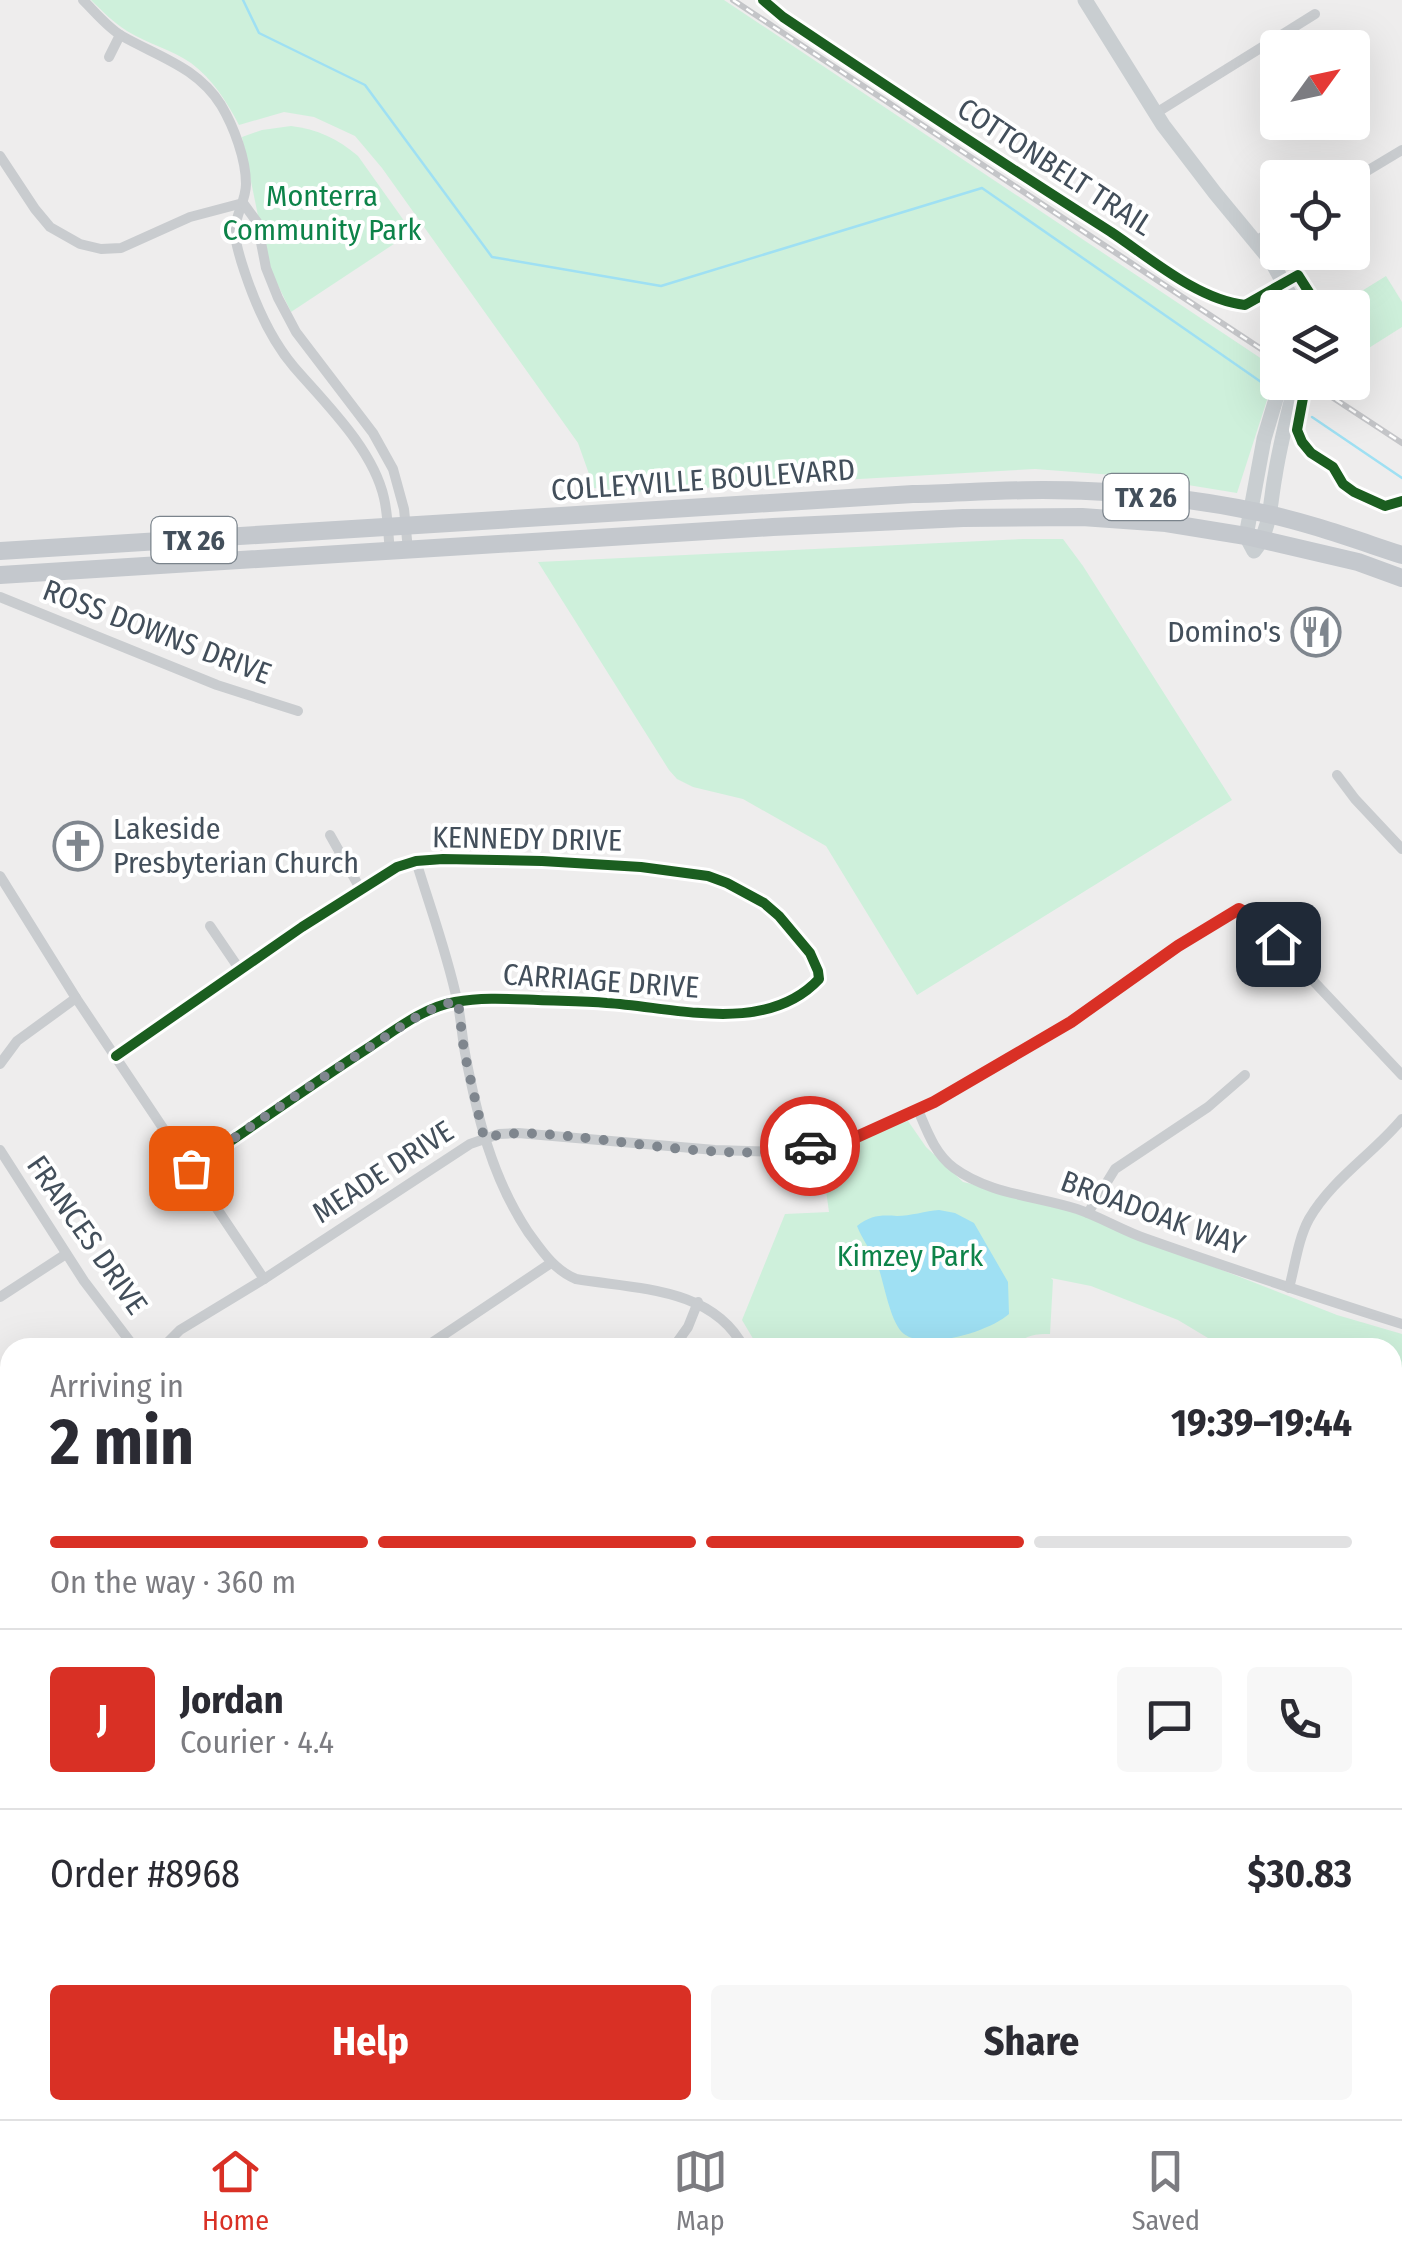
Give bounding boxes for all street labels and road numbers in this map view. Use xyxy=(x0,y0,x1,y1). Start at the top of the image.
street label: COTTONBELT TRAIL xyxy=(951,90,1159,244)
street label: COLLEYVILLE BOULEVARD xyxy=(550,451,856,509)
road number: TX 26 xyxy=(1104,474,1188,520)
road number: TX 26 xyxy=(152,517,236,563)
street label: ROSS DOWNS DRIVE xyxy=(38,572,276,692)
street label: KENNEDY DRIVE xyxy=(432,819,622,859)
street label: CARRIAGE DRIVE xyxy=(502,956,700,1006)
street label: MEADE DRIVE xyxy=(306,1113,460,1231)
street label: FRANCES DRIVE xyxy=(19,1149,155,1321)
street label: BROADOAK WAY xyxy=(1056,1163,1250,1263)

